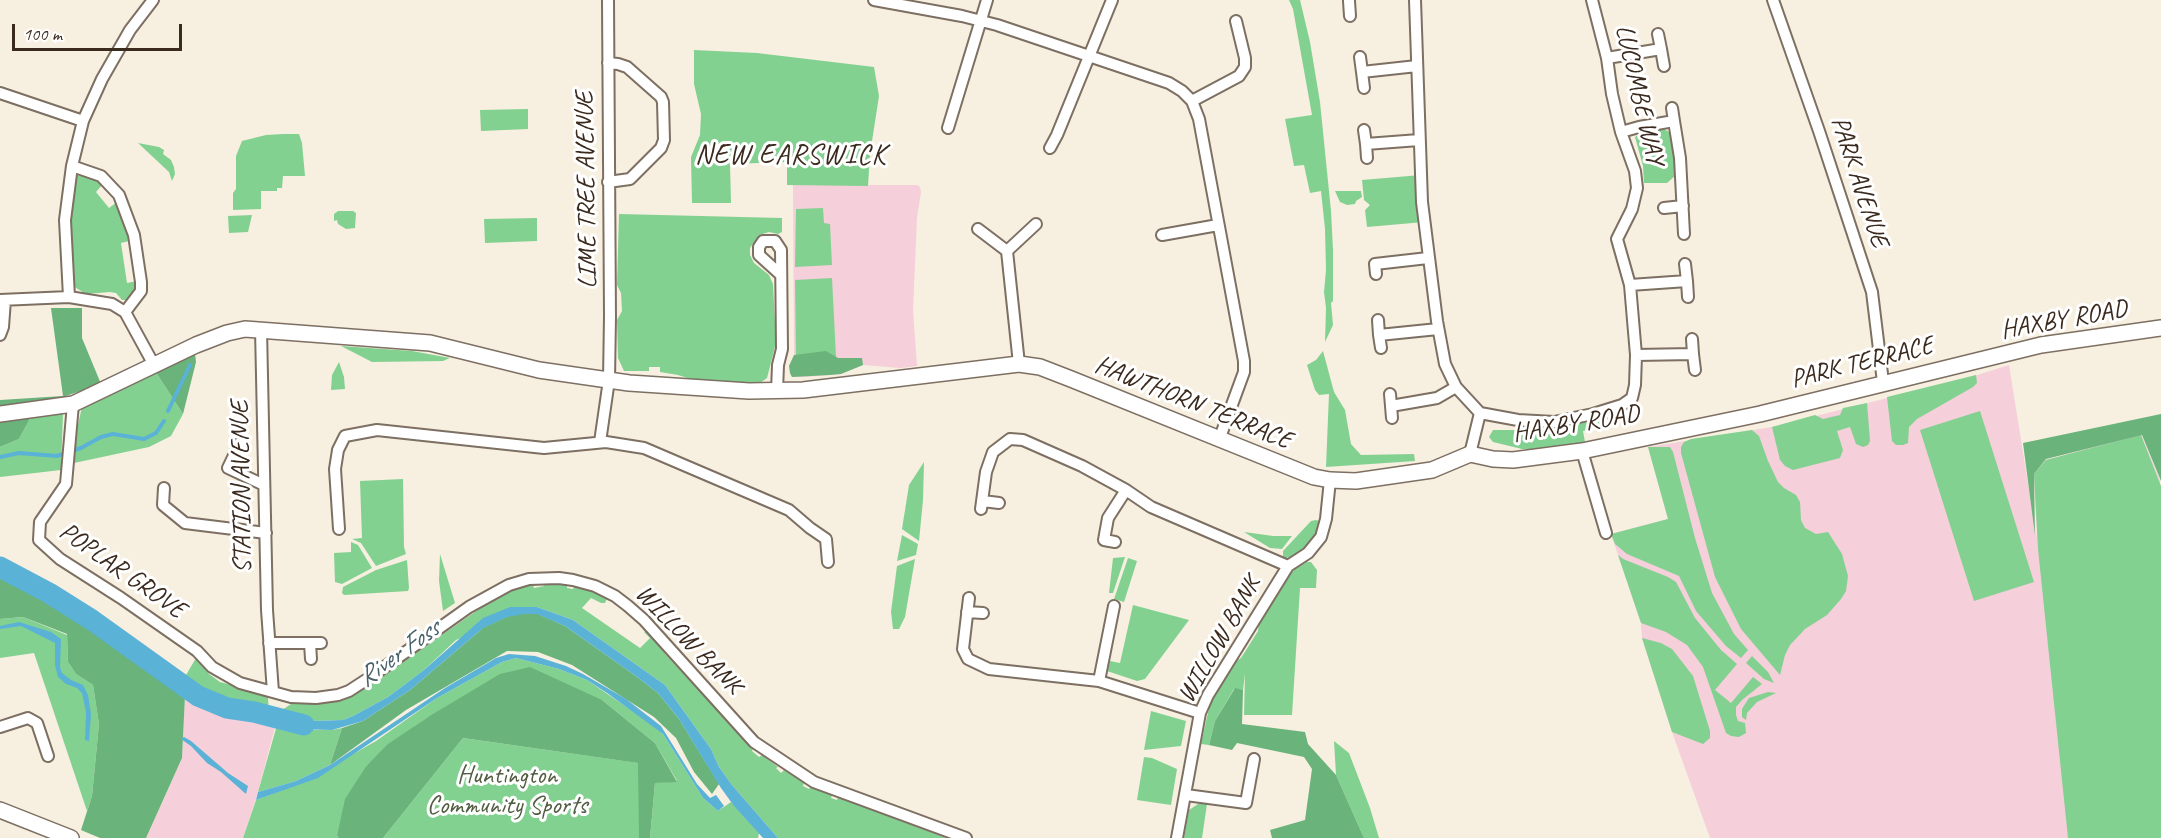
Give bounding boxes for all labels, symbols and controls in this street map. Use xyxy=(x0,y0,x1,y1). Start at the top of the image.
scale bar xyxy=(15,12,184,50)
street label: LUCOMBE WAY xyxy=(1608,22,1670,168)
text: 100 m xyxy=(23,23,62,45)
street label: LIME TREE AVENUE xyxy=(570,91,604,289)
street label: PARK AVENUE xyxy=(1823,113,1895,251)
district label: NEW EARSWICK xyxy=(696,139,886,173)
street label: HAXBY ROAD xyxy=(1998,294,2130,346)
street label: PARK TERRACE xyxy=(1788,330,1936,396)
street label: HAWTHORN TERRACE xyxy=(1090,349,1296,457)
street label: HAXBY ROAD xyxy=(1511,399,1641,449)
street label: STATION AVENUE xyxy=(225,400,259,574)
street label: POPLAR GROVE xyxy=(53,516,191,626)
street label: WILLOW BANK xyxy=(1171,571,1269,709)
street label: WILLOW BANK xyxy=(628,579,748,701)
water label: River Foss xyxy=(352,613,446,695)
park label: Huntington Community Sports xyxy=(427,760,587,822)

